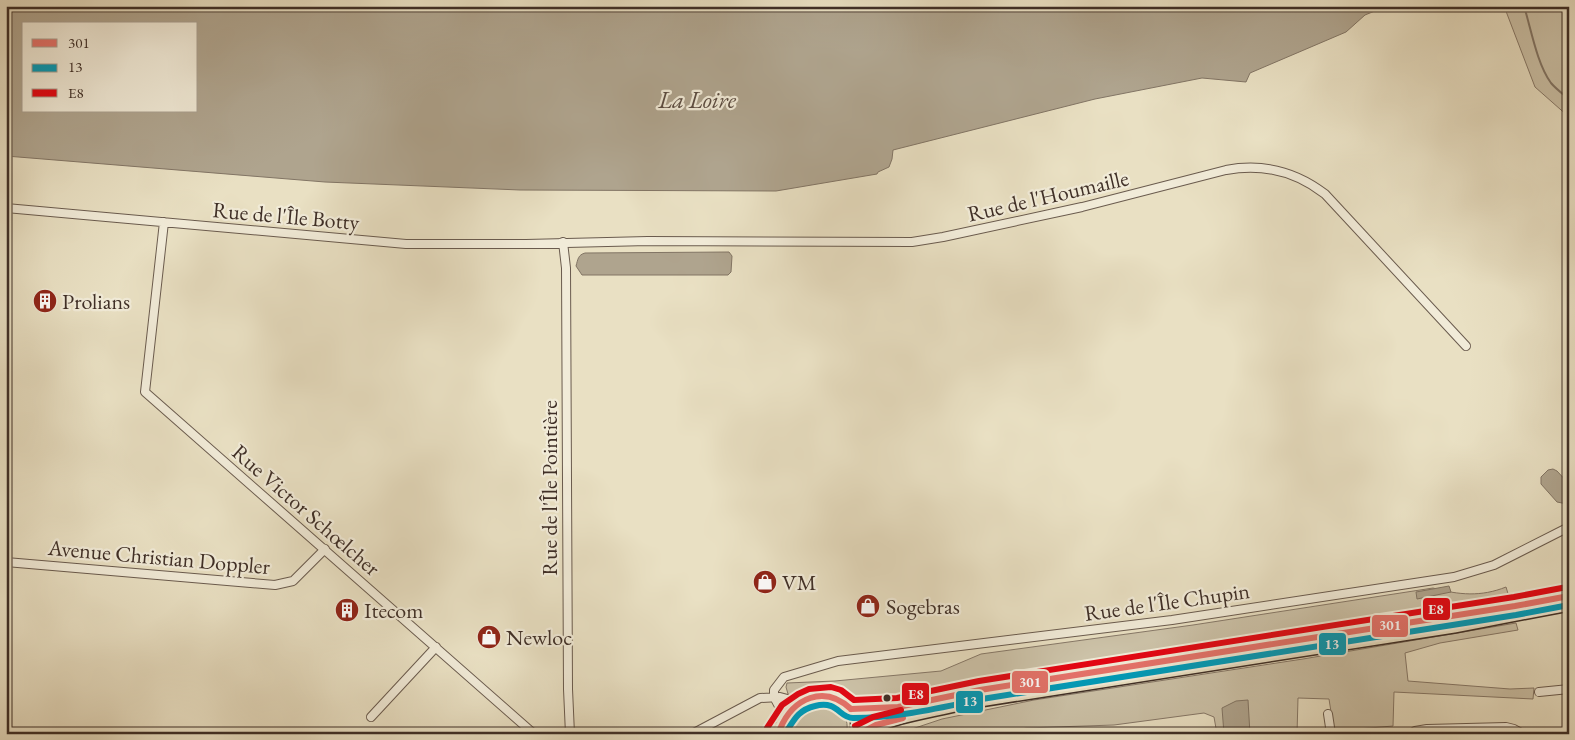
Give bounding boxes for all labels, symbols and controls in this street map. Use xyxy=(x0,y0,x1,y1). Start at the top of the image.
legend xyxy=(22,22,198,112)
text: 301 xyxy=(68,33,90,52)
text: 13 xyxy=(68,57,82,76)
text: E8 xyxy=(68,83,84,102)
water label: La Loire xyxy=(657,84,737,115)
street label: Rue de l'Houmaille xyxy=(964,163,1132,229)
street label: Rue de l'Île Botty xyxy=(211,195,361,237)
place label: Prolians xyxy=(62,287,130,316)
building icon: Prolians xyxy=(32,288,58,314)
street label: Rue de l'Île Pointière xyxy=(535,400,564,576)
street label: Rue Victor Schœlcher xyxy=(226,438,387,583)
street label: Avenue Christian Doppler xyxy=(46,533,272,581)
place label: VM xyxy=(782,568,817,597)
shop icon: VM xyxy=(752,569,778,595)
street label: Rue de l'Île Chupin xyxy=(1082,576,1252,628)
place label: Sogebras xyxy=(886,592,960,621)
shop icon: Sogebras xyxy=(855,593,881,619)
place label: Itecom xyxy=(364,596,423,625)
building icon: Itecom xyxy=(334,597,360,623)
line badge: E8 xyxy=(1422,597,1451,621)
text: E8 xyxy=(1428,600,1444,618)
line badge: 301 xyxy=(1371,614,1409,638)
text: 301 xyxy=(1379,616,1401,634)
place label: Newloc xyxy=(506,623,572,652)
shop icon: Newloc xyxy=(476,624,502,650)
line badge: 13 xyxy=(1318,632,1347,656)
text: 13 xyxy=(1325,635,1339,653)
line badge: 301 xyxy=(1011,670,1049,694)
text: 301 xyxy=(1019,673,1041,691)
line badge: E8 xyxy=(901,682,930,706)
text: E8 xyxy=(908,685,924,703)
line badge: 13 xyxy=(955,690,984,714)
text: 13 xyxy=(963,692,977,710)
unlabelled marker xyxy=(882,693,892,703)

